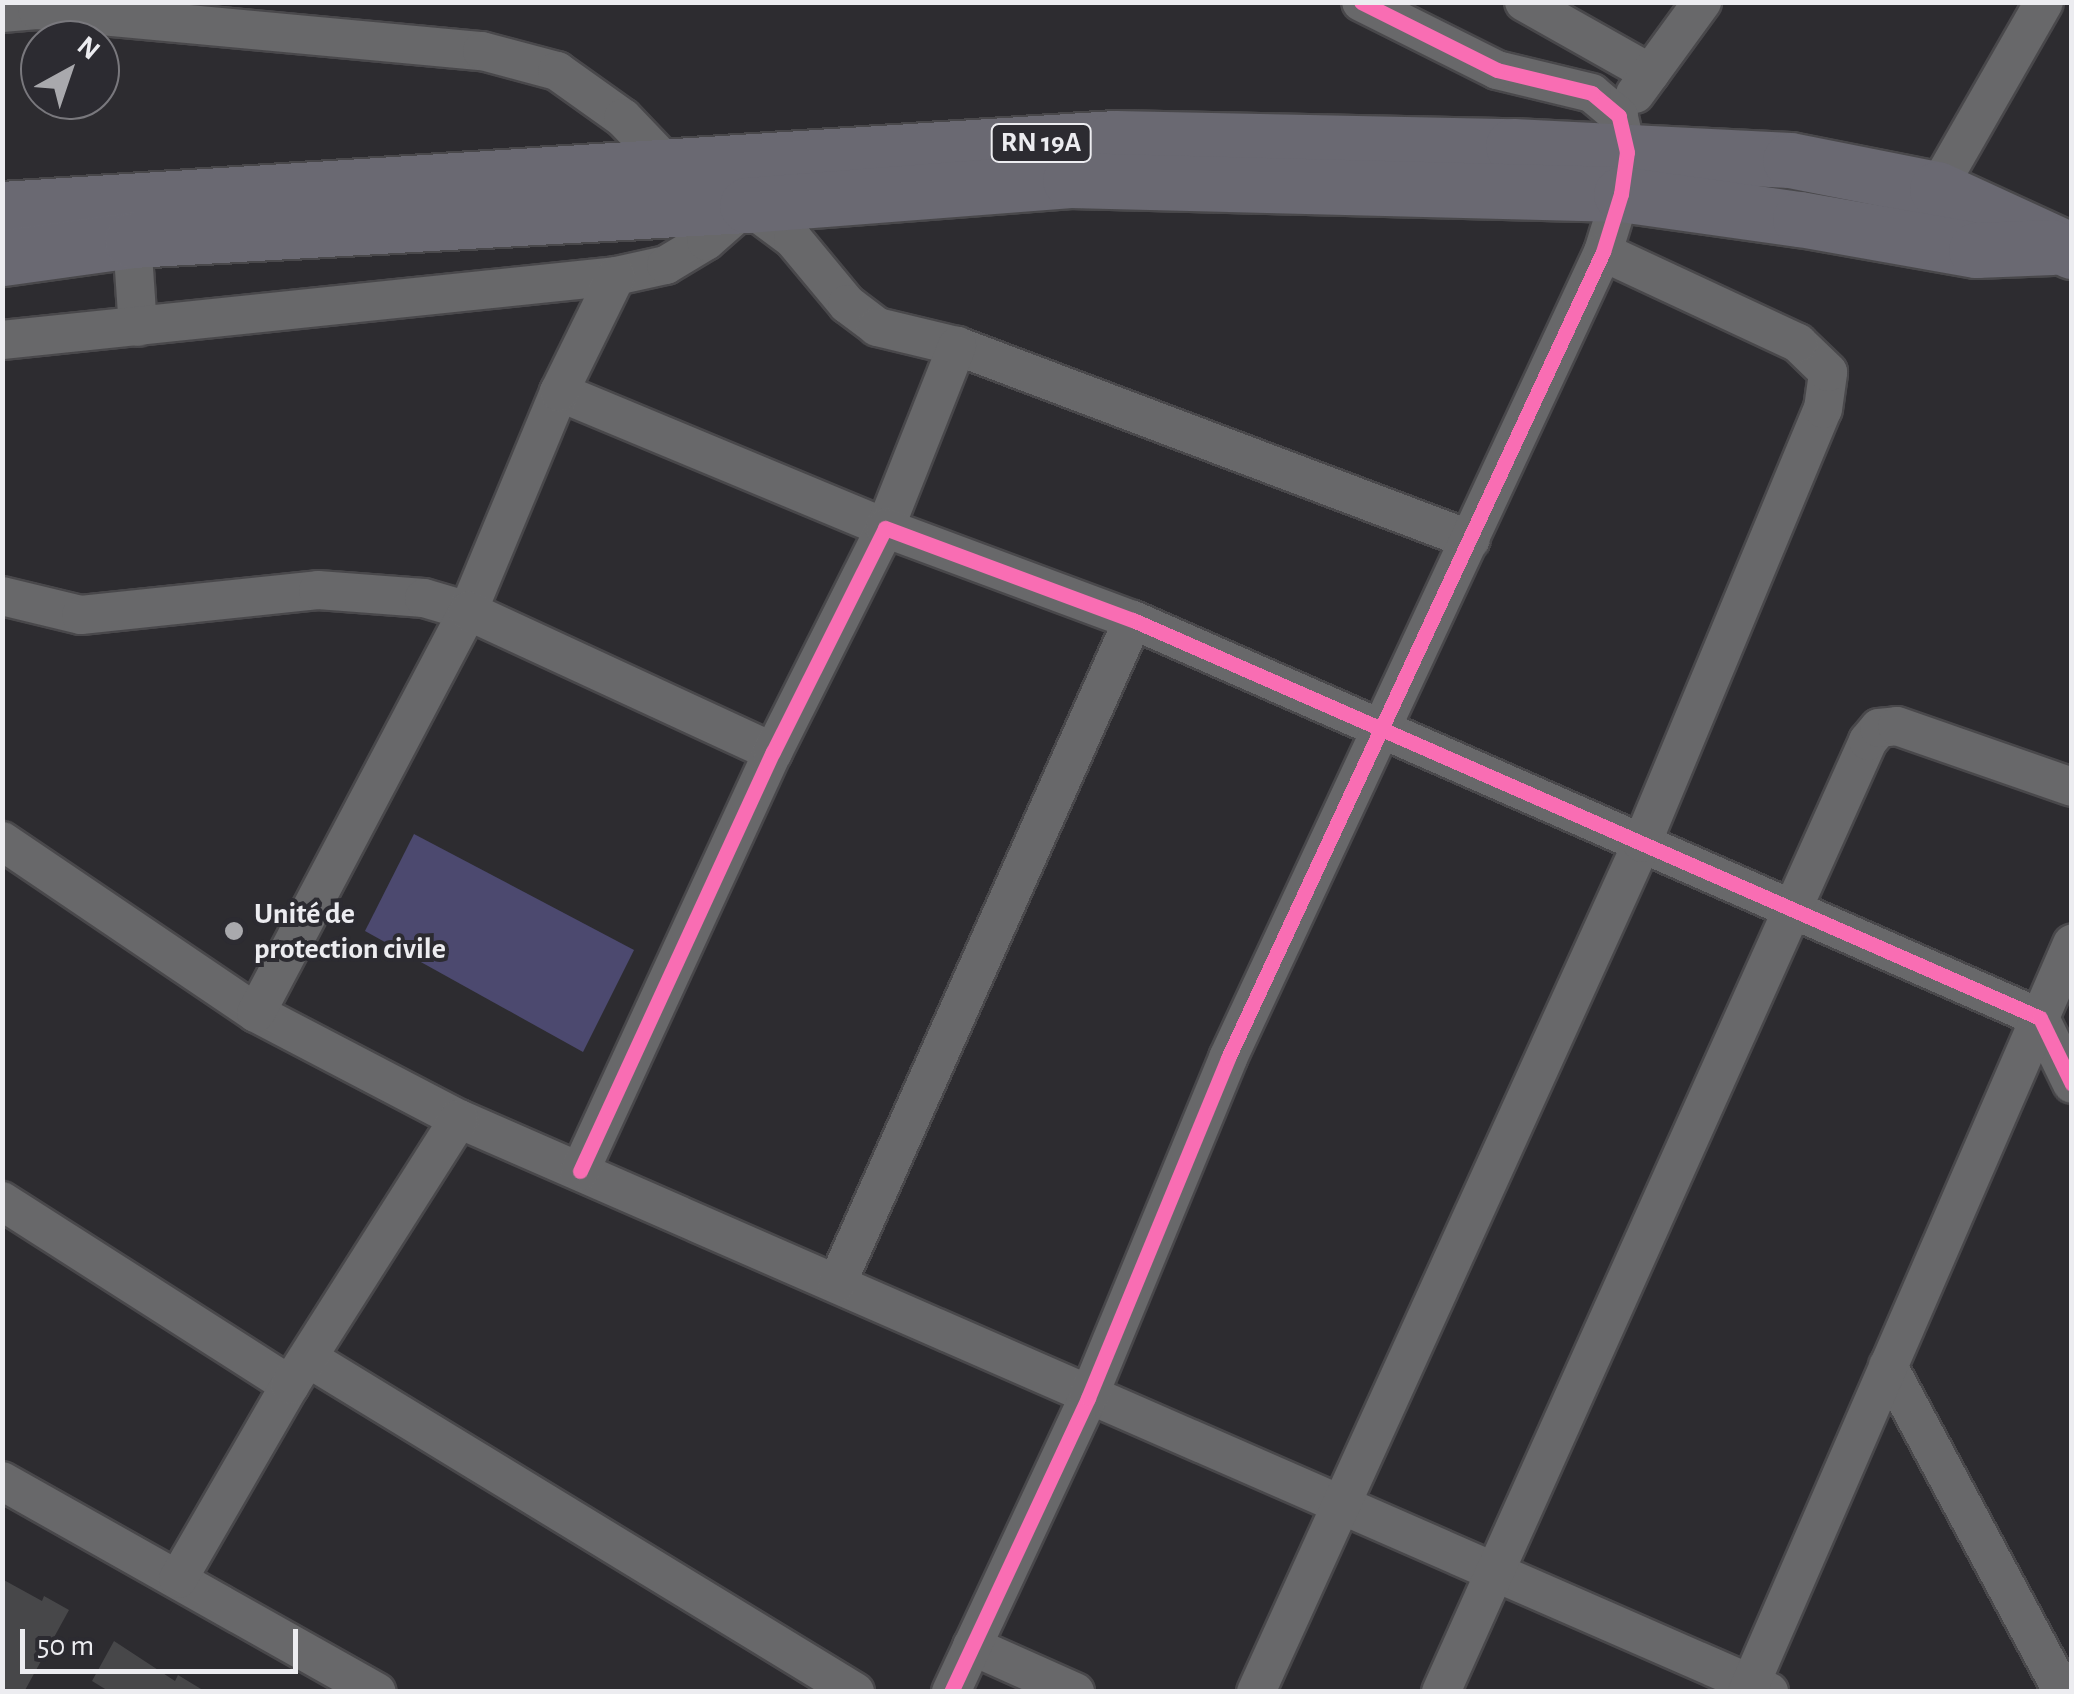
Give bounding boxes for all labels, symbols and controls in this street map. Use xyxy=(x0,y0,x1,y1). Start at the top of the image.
north arrow xyxy=(20,20,120,120)
text: N xyxy=(72,32,104,66)
road number: RN 19A xyxy=(988,120,1094,166)
place label: Unité de protection civile xyxy=(254,896,446,966)
marker: Unité de protection civile xyxy=(223,920,245,942)
scale bar xyxy=(25,1609,302,1671)
text: 50 m xyxy=(37,1631,94,1661)

